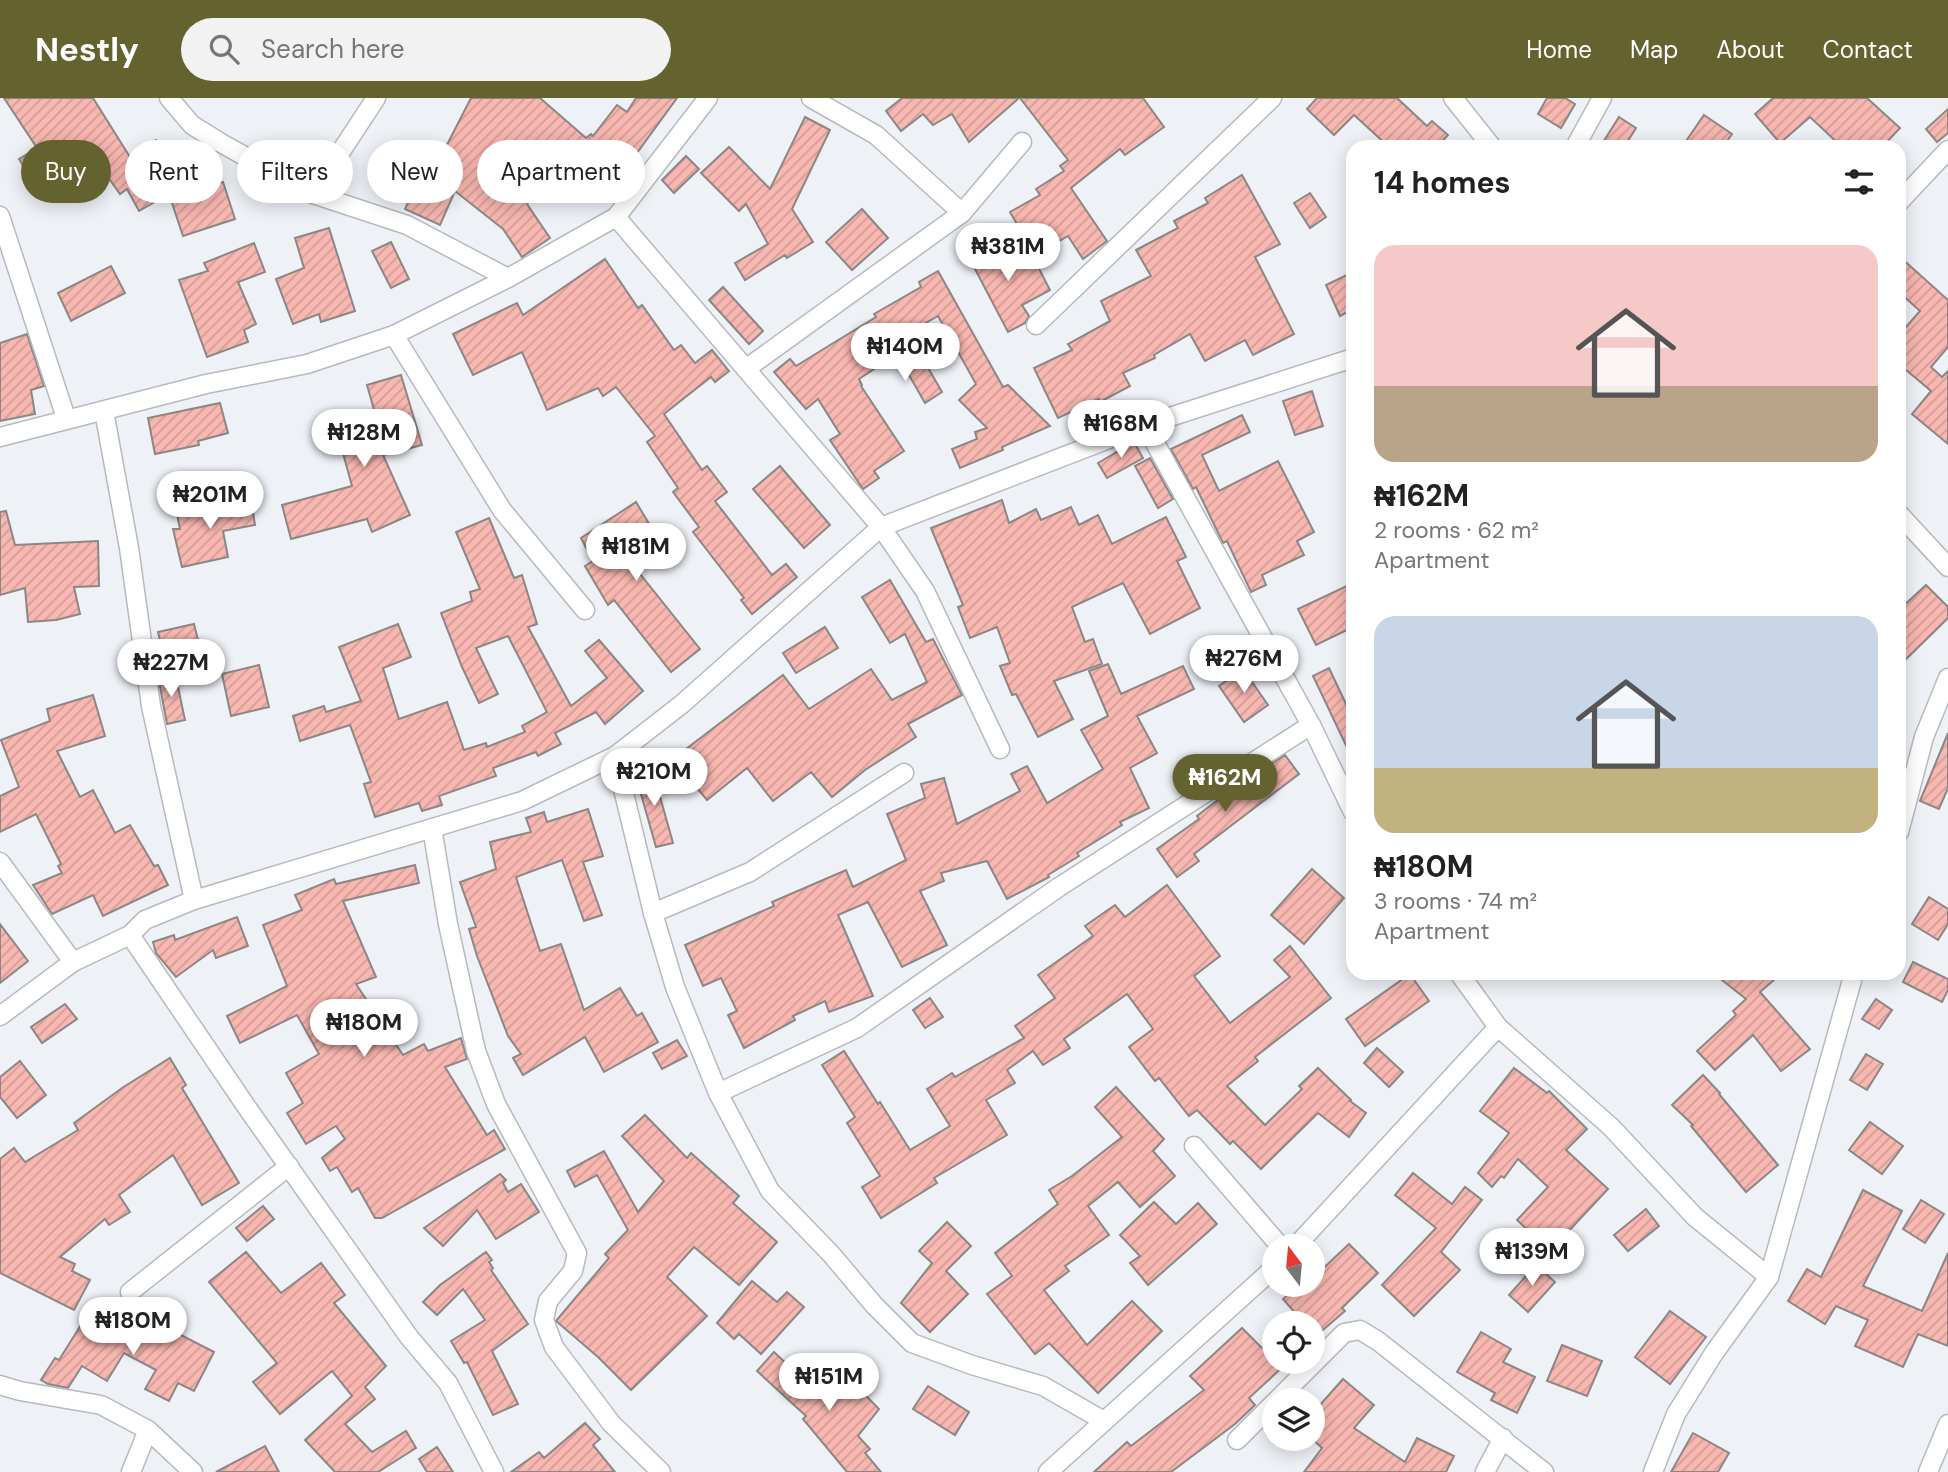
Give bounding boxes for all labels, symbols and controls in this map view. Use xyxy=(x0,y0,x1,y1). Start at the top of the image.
search box xyxy=(181,18,671,81)
text: Nestly xyxy=(35,28,139,71)
icon: search xyxy=(205,30,243,68)
text: Search here xyxy=(261,32,405,66)
text: Home xyxy=(1526,34,1592,65)
text: Map xyxy=(1630,34,1678,65)
text: About xyxy=(1716,34,1785,65)
text: Contact xyxy=(1823,34,1913,65)
chip: Buy xyxy=(21,140,111,203)
chip: Rent xyxy=(125,140,223,203)
chip: Filters xyxy=(237,140,353,203)
chip: New xyxy=(367,140,463,203)
chip: Apartment xyxy=(477,140,645,203)
text: 14 homes xyxy=(1374,163,1511,202)
icon: filters xyxy=(1840,163,1878,201)
pin: ₦381M xyxy=(959,223,1057,283)
text: ₦381M xyxy=(971,231,1045,261)
icon: home xyxy=(1563,290,1689,416)
pin: ₦140M xyxy=(856,324,954,383)
text: ₦140M xyxy=(867,331,943,361)
pin: ₦168M xyxy=(1072,400,1170,460)
text: ₦168M xyxy=(1084,408,1158,438)
pin: ₦128M xyxy=(315,410,413,469)
text: ₦128M xyxy=(327,417,401,447)
pin: ₦201M xyxy=(161,472,259,531)
text: ₦162M xyxy=(1374,476,1469,515)
text: ₦201M xyxy=(173,479,247,509)
text: 2 rooms · 62 m² xyxy=(1374,515,1539,545)
pin: ₦181M xyxy=(587,524,685,583)
text: ₦181M xyxy=(602,531,670,561)
text: Apartment xyxy=(1374,545,1489,575)
pin: ₦276M xyxy=(1195,636,1293,695)
pin: ₦227M xyxy=(122,640,220,699)
text: ₦276M xyxy=(1206,643,1282,673)
text: ₦227M xyxy=(133,647,209,677)
icon: home xyxy=(1563,661,1689,787)
pin: ₦210M xyxy=(605,748,703,808)
pin: ₦162M xyxy=(1176,754,1274,814)
text: ₦210M xyxy=(617,756,691,786)
text: ₦162M xyxy=(1189,762,1261,792)
text: ₦180M xyxy=(1374,847,1473,886)
text: 3 rooms · 74 m² xyxy=(1374,886,1537,916)
text: Apartment xyxy=(1374,916,1489,946)
pin: ₦180M xyxy=(315,1000,413,1059)
text: ₦180M xyxy=(326,1007,402,1037)
pin: ₦139M xyxy=(1483,1228,1581,1288)
north arrow xyxy=(1262,1234,1325,1297)
map controls xyxy=(1262,1234,1325,1451)
text: ₦139M xyxy=(1495,1236,1569,1266)
pin: ₦180M xyxy=(84,1298,182,1357)
text: ₦180M xyxy=(95,1305,171,1335)
button: locate xyxy=(1262,1311,1325,1374)
pin: ₦151M xyxy=(780,1354,878,1413)
text: ₦151M xyxy=(795,1361,863,1391)
button: layers xyxy=(1262,1388,1325,1451)

